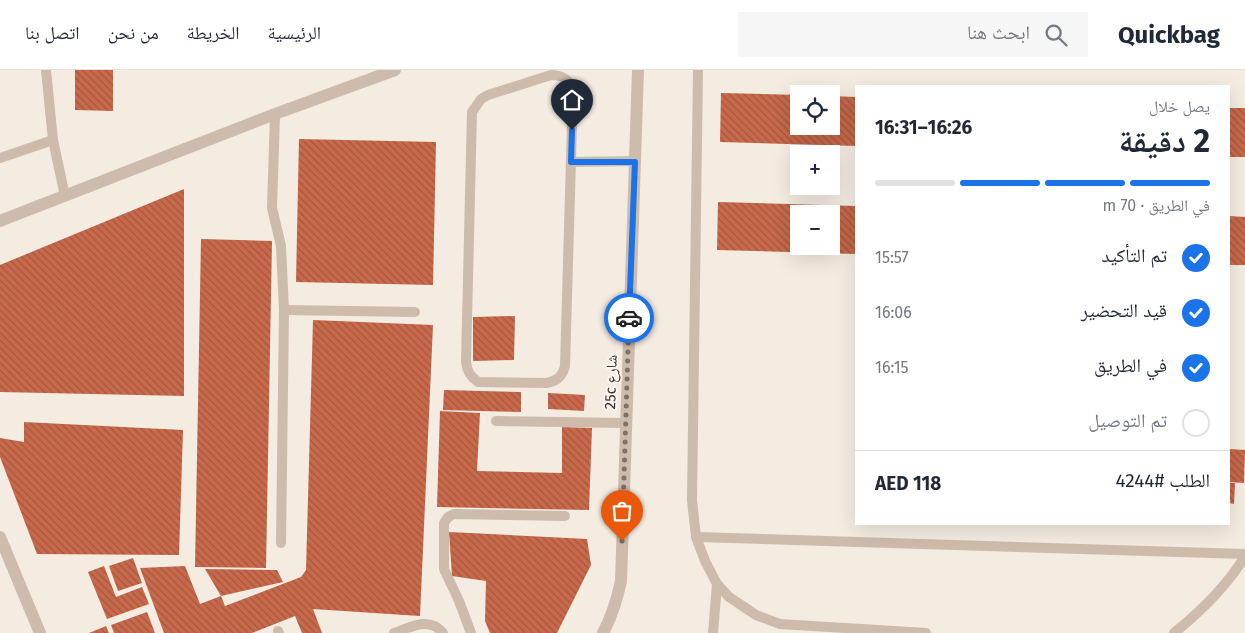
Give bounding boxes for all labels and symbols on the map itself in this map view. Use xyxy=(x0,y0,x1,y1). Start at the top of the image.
pin xyxy=(551,79,593,130)
courier xyxy=(604,293,654,343)
street label: 25c شارع xyxy=(601,354,622,410)
pin xyxy=(601,490,643,541)

